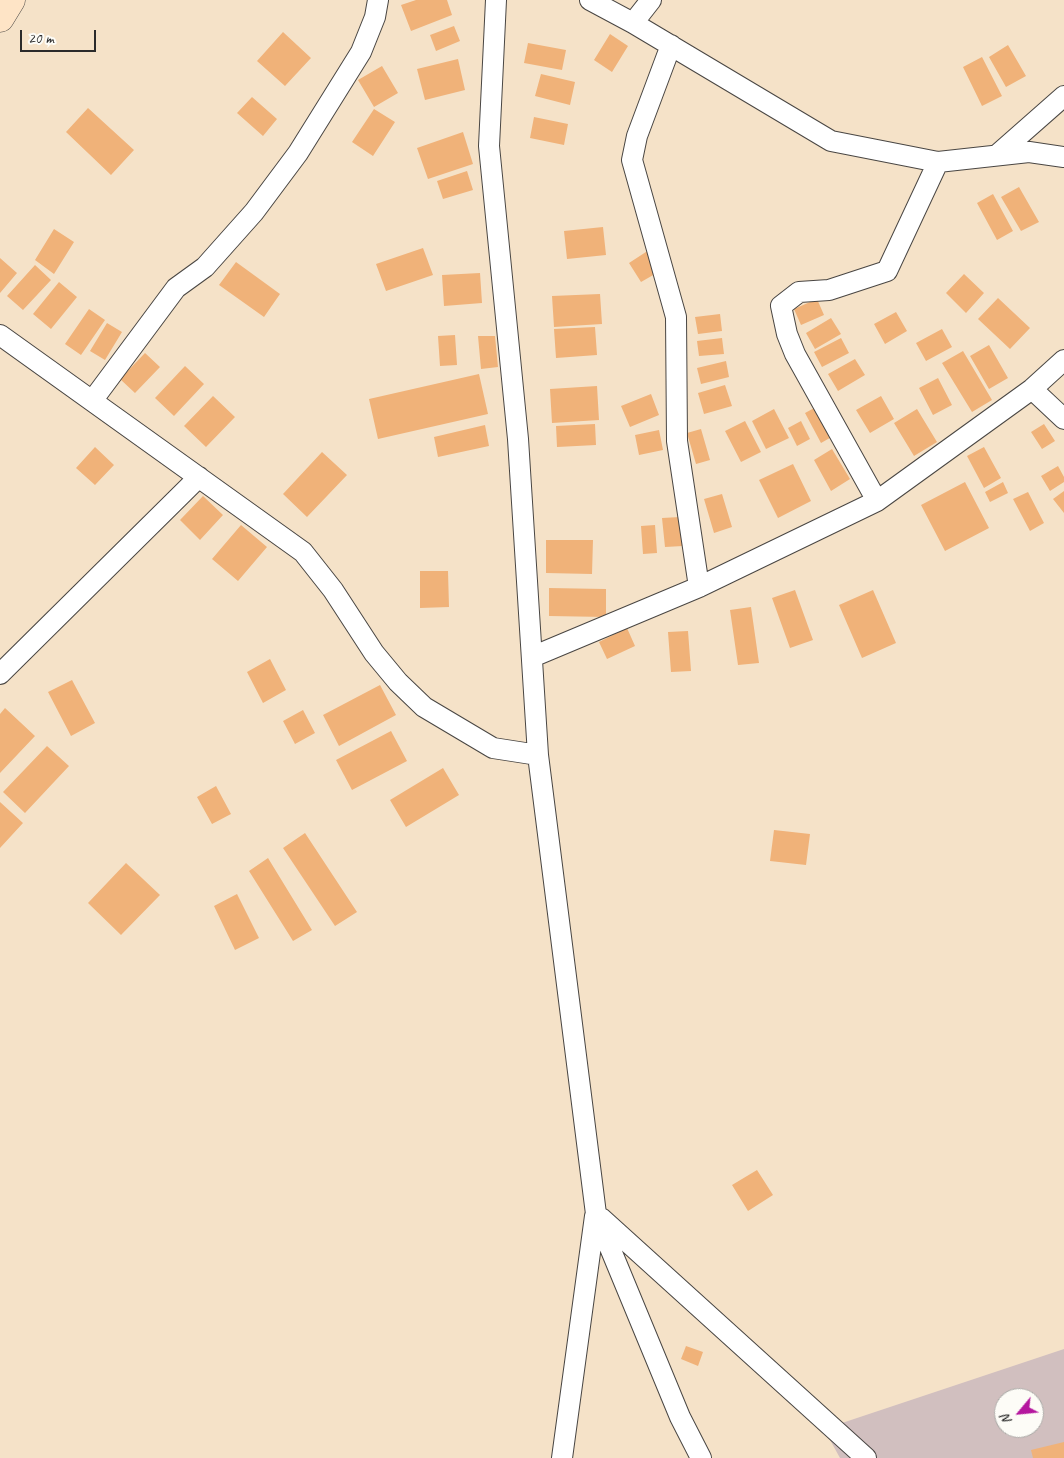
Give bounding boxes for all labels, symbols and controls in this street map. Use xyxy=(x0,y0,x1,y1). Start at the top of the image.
scale bar xyxy=(22,20,99,52)
text: 20 m xyxy=(28,29,54,48)
north arrow xyxy=(994,1388,1044,1438)
text: N xyxy=(997,1412,1016,1428)

